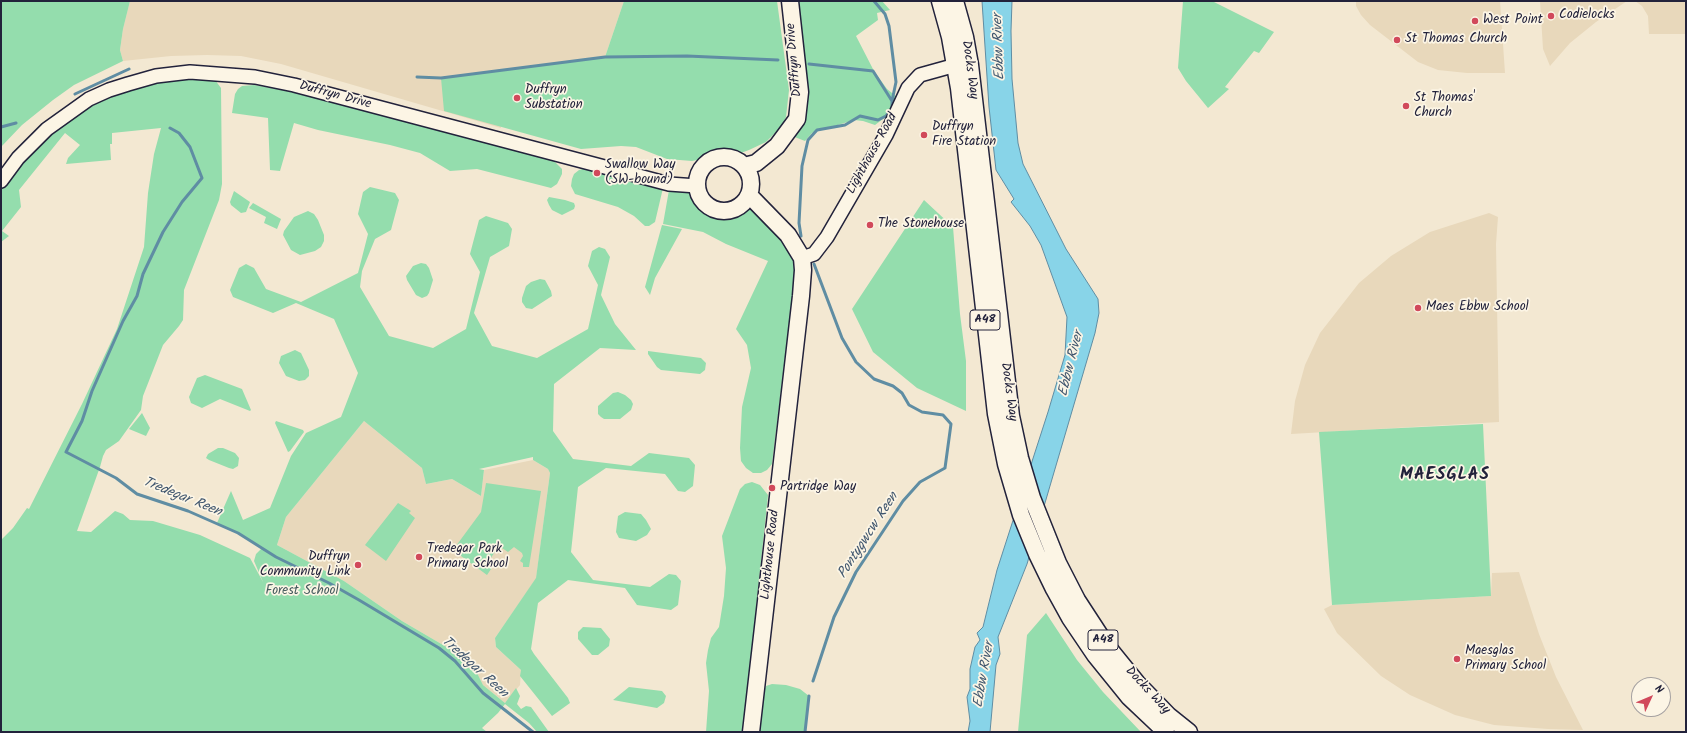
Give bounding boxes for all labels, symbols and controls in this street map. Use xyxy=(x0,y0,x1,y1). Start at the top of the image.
place label: Codielocks xyxy=(1559,8,1615,24)
marker: Codielocks xyxy=(1546,11,1556,21)
place label: West Point xyxy=(1483,13,1543,29)
water label: Ebbw River xyxy=(990,14,1010,80)
marker: West Point xyxy=(1470,16,1480,26)
street label: Duffryn Drive xyxy=(784,22,806,98)
place label: St Thomas Church xyxy=(1405,32,1507,48)
marker: St Thomas Church xyxy=(1392,35,1402,45)
street label: Docks Way xyxy=(957,40,981,100)
street label: Duffryn Drive xyxy=(297,79,373,113)
place label: Duffryn Substation xyxy=(525,83,583,114)
place label: St Thomas' Church xyxy=(1414,91,1475,122)
marker: Duffryn Substation xyxy=(512,93,522,103)
marker: St Thomas' Church xyxy=(1401,101,1411,111)
street label: Lighthouse Road xyxy=(844,111,902,197)
place label: Duffryn Fire Station xyxy=(932,120,996,151)
marker: Duffryn Fire Station xyxy=(919,130,929,140)
place label: Swallow Way (SW-bound) xyxy=(605,158,675,189)
marker: Swallow Way (SW-bound) xyxy=(592,168,602,178)
place label: The Stonehouse xyxy=(878,217,964,233)
marker: The Stonehouse xyxy=(865,220,875,230)
place label: Maes Ebbw School xyxy=(1426,300,1529,316)
marker: Maes Ebbw School xyxy=(1413,303,1423,313)
road number: A48 xyxy=(970,310,1000,330)
water label: Ebbw River xyxy=(1056,330,1088,398)
street label: Docks Way xyxy=(996,362,1020,422)
district label: MAESGLAS xyxy=(1400,466,1490,486)
water label: Tredegar Reen xyxy=(140,475,224,521)
place label: Partridge Way xyxy=(780,480,856,496)
marker: Partridge Way xyxy=(767,483,777,493)
water label: Pontygwcw Reen xyxy=(835,490,903,582)
street label: Lighthouse Road xyxy=(759,509,783,601)
place label: Tredegar Park Primary School xyxy=(427,542,508,573)
place label: Duffryn Community Link xyxy=(260,550,350,581)
marker: Tredegar Park Primary School xyxy=(414,552,424,562)
marker: Duffryn Community Link xyxy=(353,560,363,570)
park label: Forest School xyxy=(265,584,339,600)
road number: A48 xyxy=(1088,630,1118,650)
water label: Tredegar Reen xyxy=(437,634,511,702)
water label: Ebbw River xyxy=(971,641,999,709)
place label: Maesglas Primary School xyxy=(1465,644,1546,675)
marker: Maesglas Primary School xyxy=(1452,654,1462,664)
street label: Docks Way xyxy=(1121,664,1173,718)
north arrow xyxy=(1631,677,1671,717)
text: N xyxy=(1650,681,1668,698)

